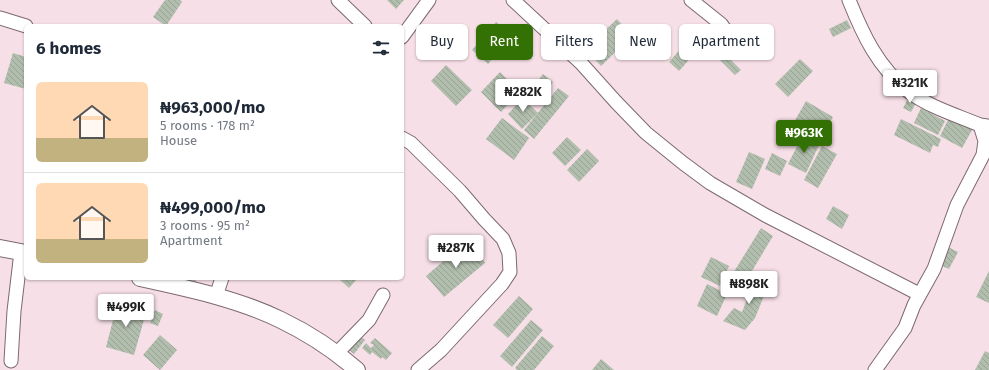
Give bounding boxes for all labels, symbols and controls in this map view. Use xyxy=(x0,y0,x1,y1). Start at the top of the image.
chip: Buy xyxy=(416,24,468,60)
chip: Rent xyxy=(476,24,533,60)
chip: Filters xyxy=(541,24,607,60)
chip: New xyxy=(615,24,671,60)
chip: Apartment xyxy=(679,24,774,60)
icon: filters xyxy=(370,37,392,59)
text: 6 homes xyxy=(36,38,101,59)
pin: ₦321K xyxy=(882,70,938,104)
text: ₦321K xyxy=(892,75,928,90)
pin: ₦282K xyxy=(495,79,551,113)
text: ₦282K xyxy=(504,84,542,99)
text: ₦963,000/mo xyxy=(160,97,265,118)
icon: home xyxy=(68,98,116,146)
text: 5 rooms · 178 m² xyxy=(160,118,255,133)
pin: ₦963K xyxy=(776,120,832,154)
text: ₦963K xyxy=(785,125,823,140)
text: House xyxy=(160,133,197,148)
text: ₦499,000/mo xyxy=(160,197,266,218)
icon: home xyxy=(68,199,116,247)
text: 3 rooms · 95 m² xyxy=(160,218,250,233)
text: Apartment xyxy=(160,233,222,248)
pin: ₦287K xyxy=(428,235,484,269)
text: ₦287K xyxy=(438,240,474,255)
pin: ₦898K xyxy=(721,271,777,305)
text: ₦898K xyxy=(730,276,768,291)
pin: ₦499K xyxy=(98,294,154,328)
text: ₦499K xyxy=(107,299,145,314)

